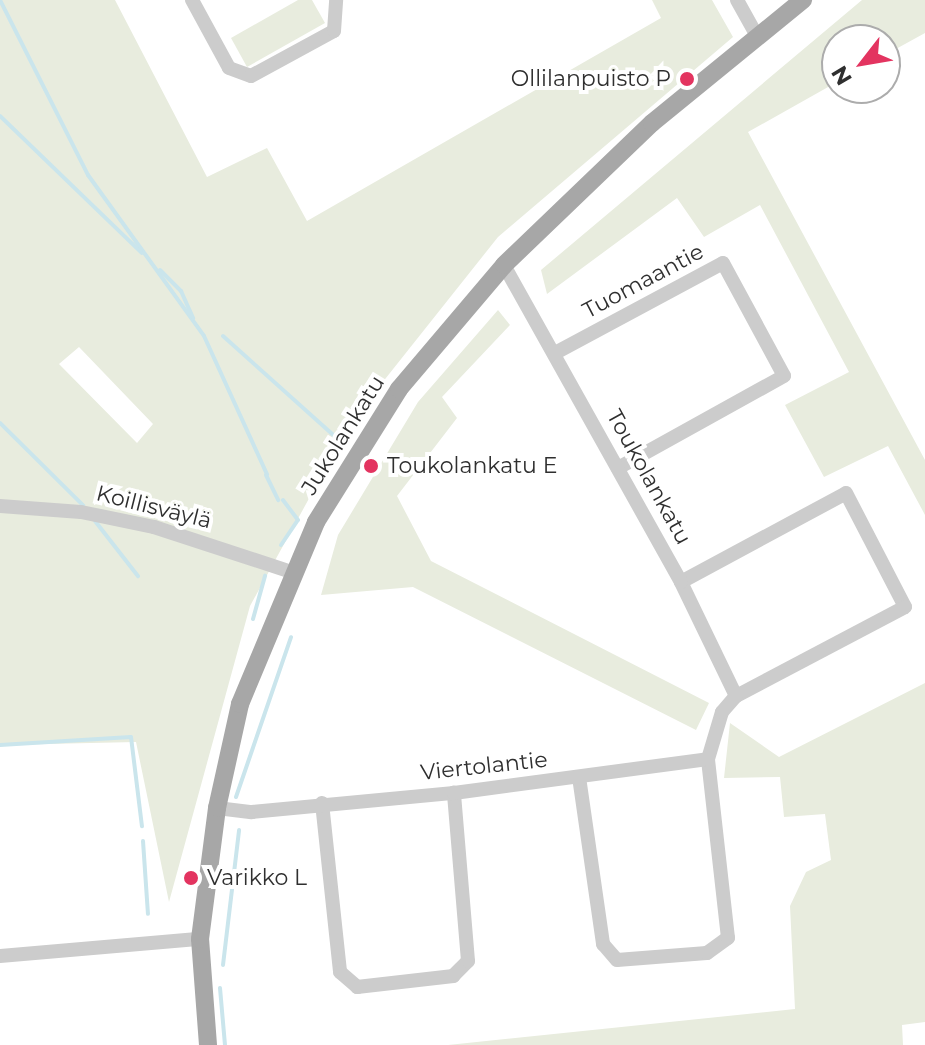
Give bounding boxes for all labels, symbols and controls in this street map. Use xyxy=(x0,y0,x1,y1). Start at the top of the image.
north arrow xyxy=(821,24,901,104)
text: N xyxy=(826,61,858,90)
place label: Ollilanpuisto P xyxy=(511,66,671,92)
marker: Ollilanpuisto P xyxy=(678,70,696,88)
street label: Tuomaantie xyxy=(578,238,708,324)
street label: Jukolankatu xyxy=(296,370,390,500)
street label: Toukolankatu xyxy=(601,405,697,549)
place label: Toukolankatu E xyxy=(387,453,557,479)
marker: Toukolankatu E xyxy=(362,457,380,475)
street label: Koillisväylä xyxy=(94,480,214,534)
street label: Viertolantie xyxy=(419,746,549,786)
place label: Varikko L xyxy=(207,865,307,891)
marker: Varikko L xyxy=(182,869,200,887)

